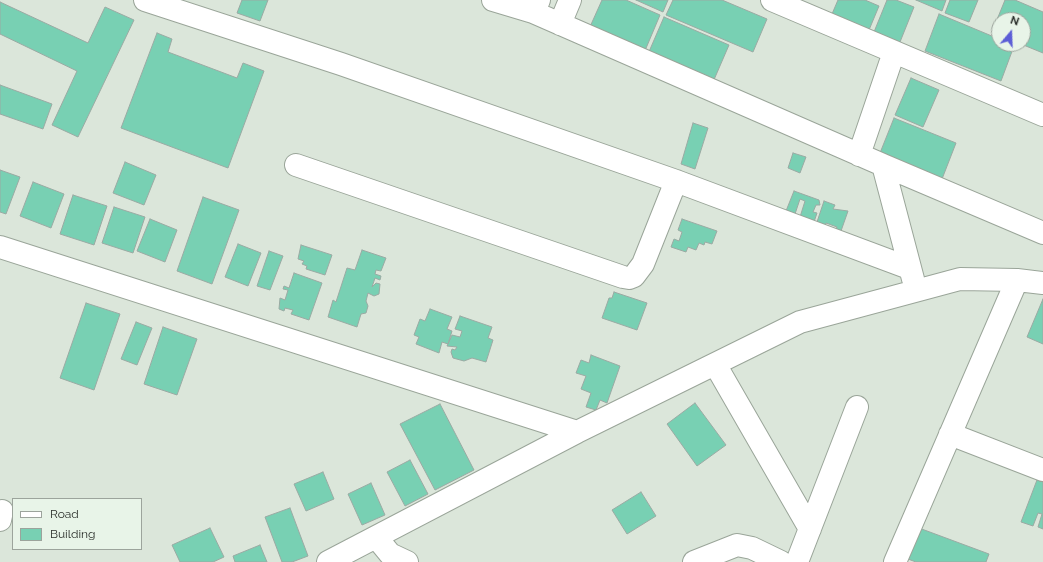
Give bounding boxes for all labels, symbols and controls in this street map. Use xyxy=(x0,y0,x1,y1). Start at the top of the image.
north arrow xyxy=(991,12,1031,52)
text: N xyxy=(1009,14,1021,29)
legend xyxy=(12,498,142,550)
text: Road xyxy=(50,507,79,521)
text: Building xyxy=(50,527,96,541)

